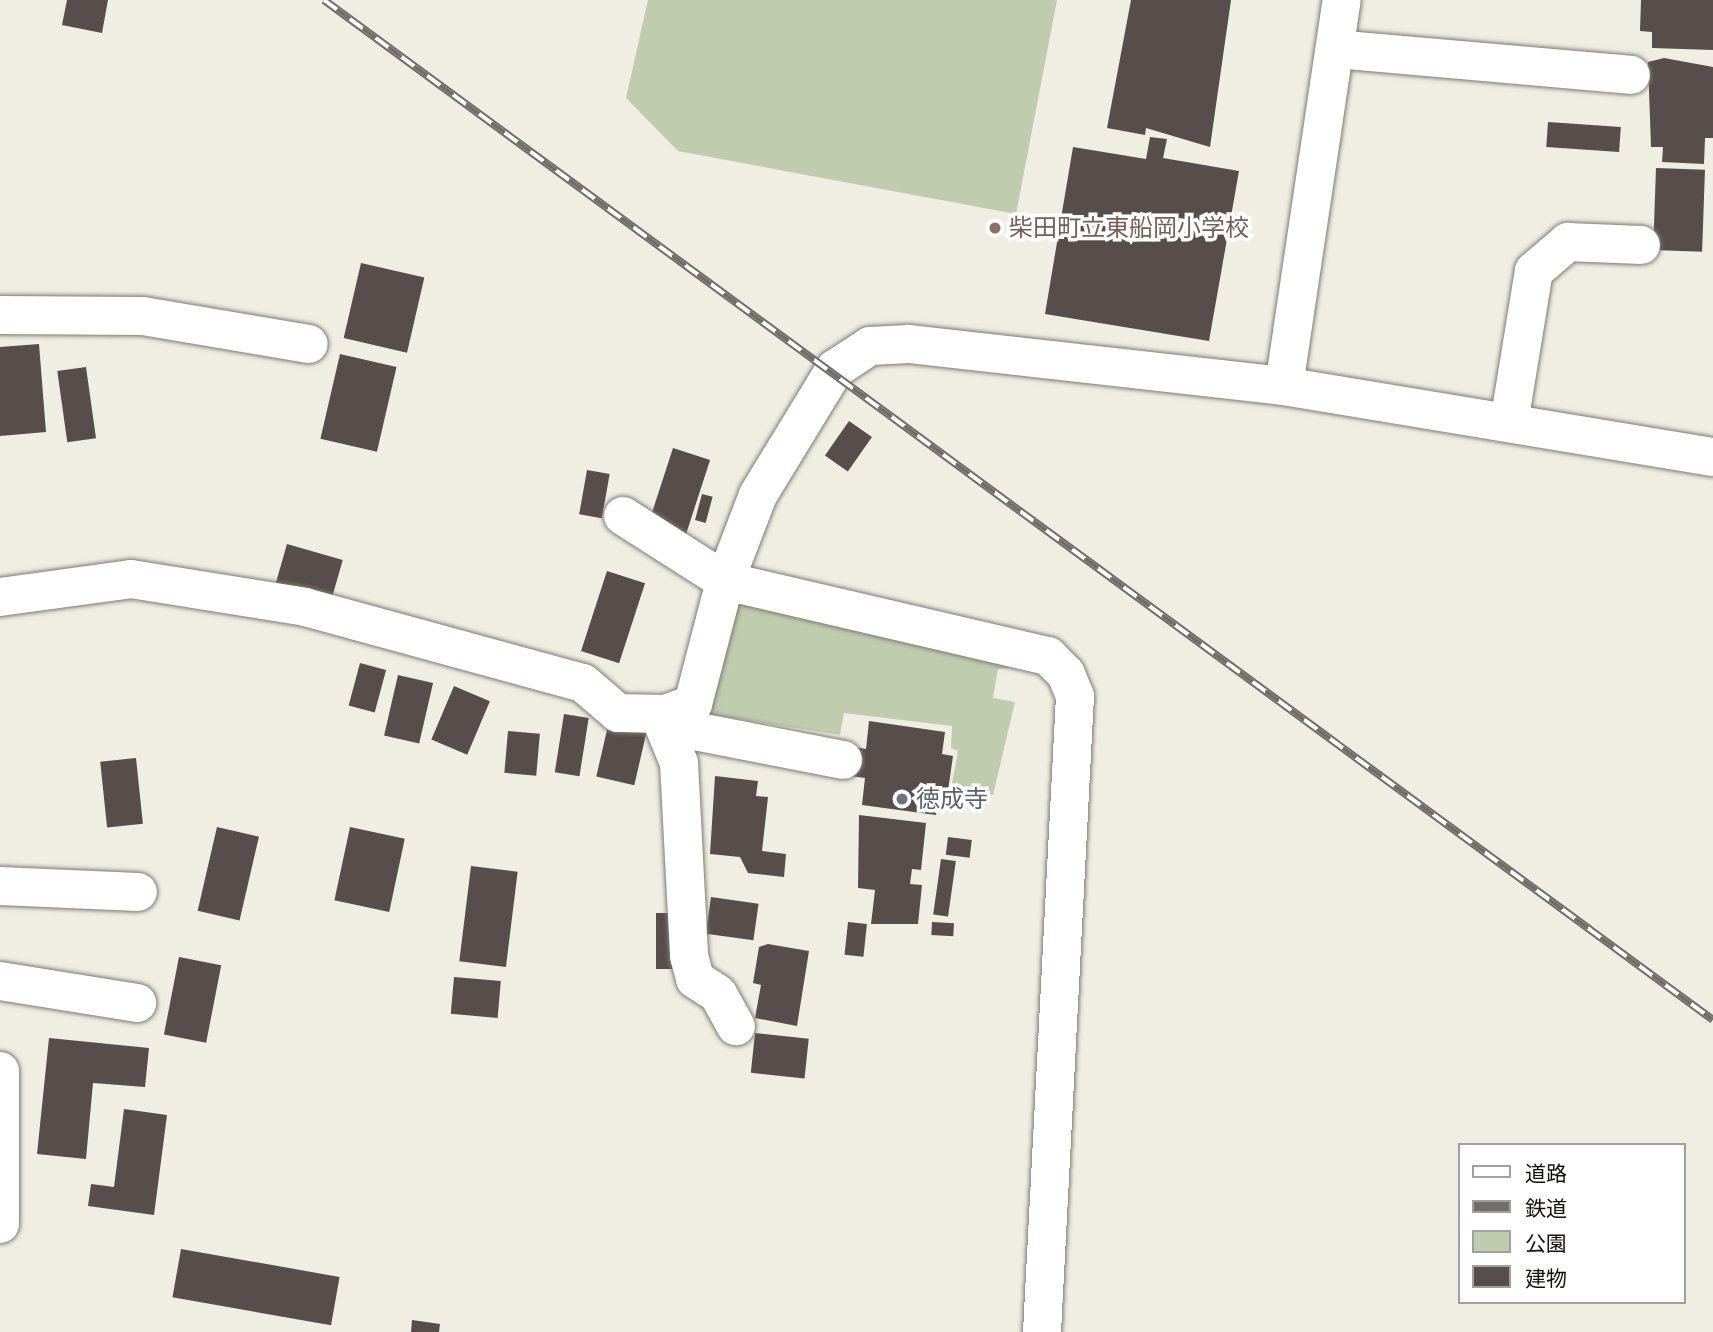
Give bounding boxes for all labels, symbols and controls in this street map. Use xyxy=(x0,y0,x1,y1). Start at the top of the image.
place label: 柴田町立東船岡小学校 xyxy=(1009,214,1249,242)
marker: 柴田町立東船岡小学校 xyxy=(987,220,1003,236)
place label: 徳成寺 xyxy=(916,785,988,813)
marker: 徳成寺 xyxy=(894,791,910,807)
legend xyxy=(1458,1143,1685,1304)
text: 道路 xyxy=(1525,1161,1567,1185)
text: 鉄道 xyxy=(1525,1196,1567,1220)
text: 公園 xyxy=(1525,1231,1567,1255)
text: 建物 xyxy=(1525,1266,1567,1290)

